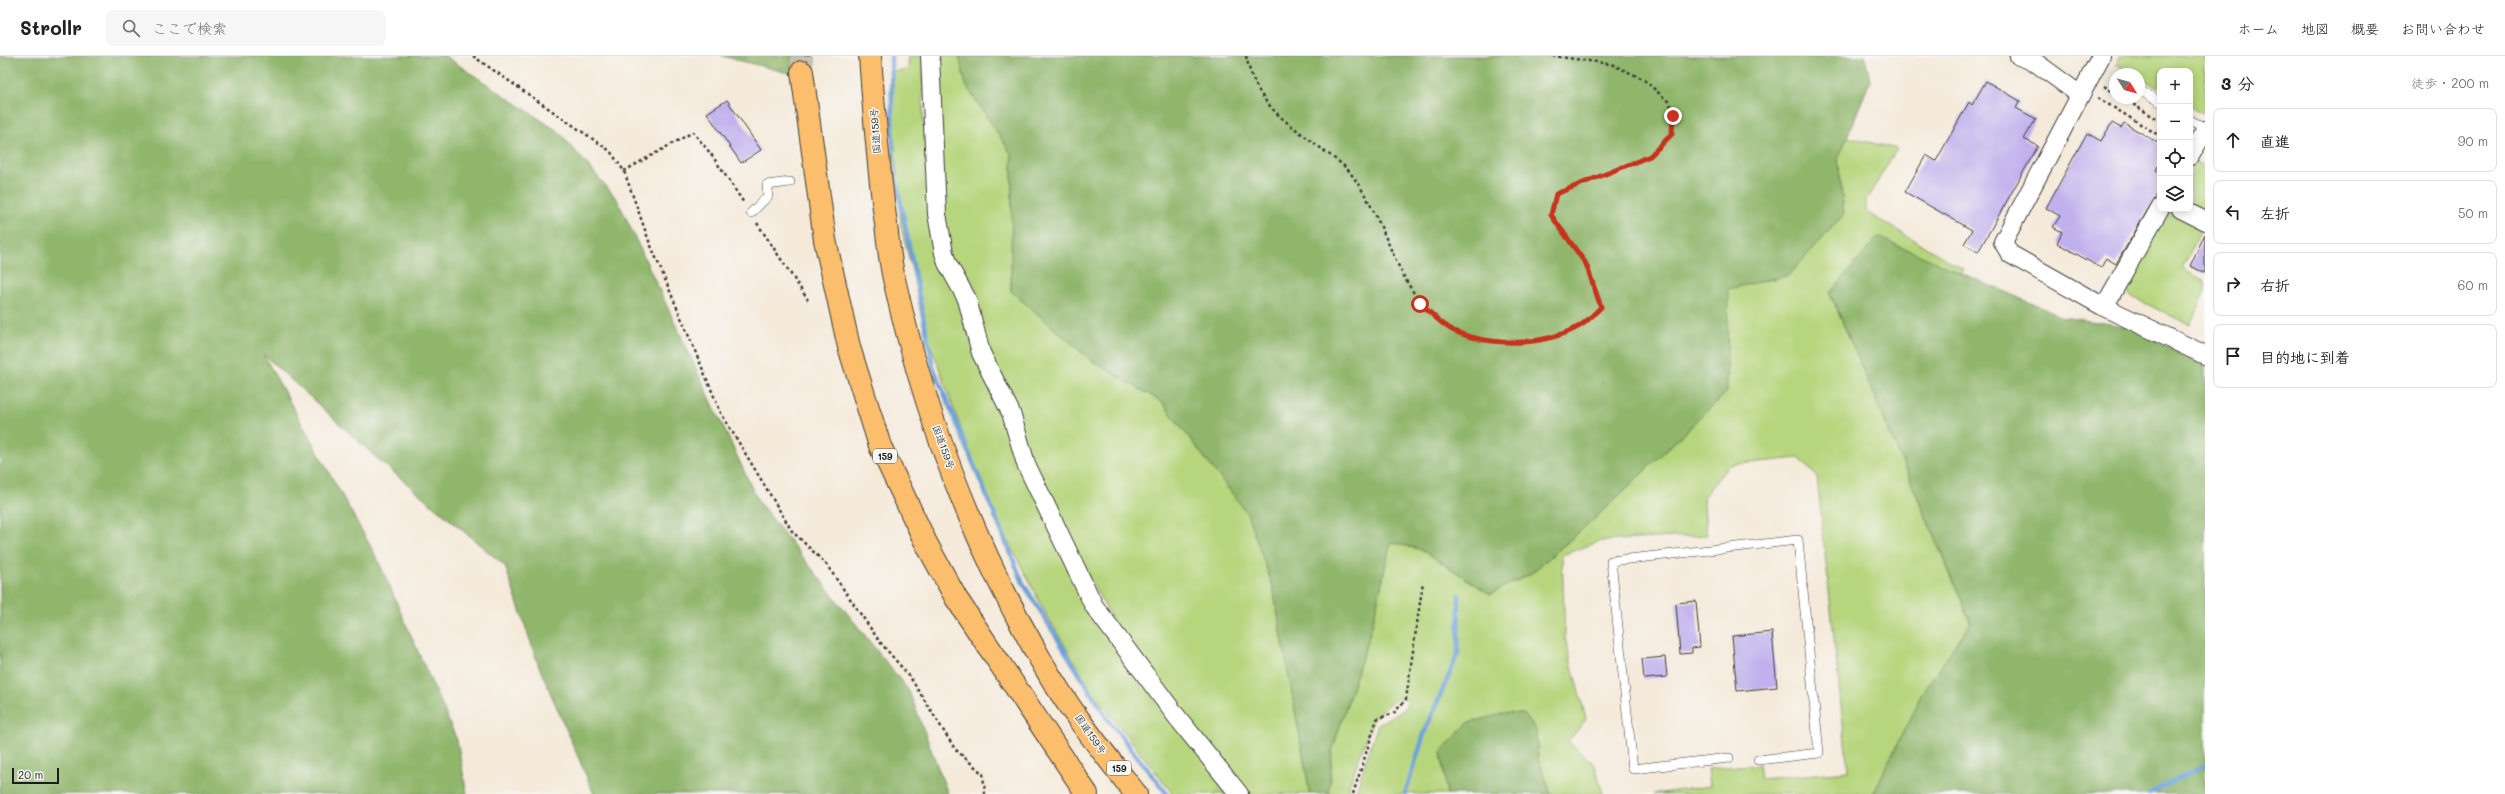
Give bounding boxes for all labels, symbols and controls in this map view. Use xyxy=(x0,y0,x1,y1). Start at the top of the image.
search box xyxy=(106,10,386,46)
text: Strollr xyxy=(20,15,82,40)
icon: search xyxy=(120,17,142,39)
text: ここで検索 xyxy=(152,18,227,38)
text: ホーム xyxy=(2238,19,2279,38)
text: 地図 xyxy=(2301,19,2329,38)
text: 概要 xyxy=(2351,19,2379,38)
text: お問い合わせ xyxy=(2401,19,2485,38)
north arrow xyxy=(2109,68,2145,104)
map controls xyxy=(2157,68,2193,212)
button: + xyxy=(2157,68,2193,104)
text: 3 分 xyxy=(2221,72,2254,94)
text: 徒歩 · 200 m xyxy=(2411,74,2489,91)
button: − xyxy=(2157,104,2193,140)
street label: 国道159号 xyxy=(866,107,884,155)
route end xyxy=(1664,107,1682,125)
icon: ahead xyxy=(2222,129,2244,151)
text: 直進 xyxy=(2260,131,2290,151)
text: 90 m xyxy=(2458,132,2488,149)
button: locate xyxy=(2157,140,2193,176)
button: layers xyxy=(2157,176,2193,212)
icon: left xyxy=(2222,201,2244,223)
text: 左折 xyxy=(2260,203,2290,223)
text: 50 m xyxy=(2458,204,2488,221)
icon: right xyxy=(2222,273,2244,295)
text: 右折 xyxy=(2260,275,2290,295)
text: 60 m xyxy=(2458,276,2488,293)
route start xyxy=(1411,295,1429,313)
icon: arrive xyxy=(2222,345,2244,367)
text: 目的地に到着 xyxy=(2260,347,2350,367)
street label: 国道159号 xyxy=(930,423,958,471)
road number: 159 xyxy=(873,449,897,463)
street label: 国道159号 xyxy=(1072,711,1110,757)
road number: 159 xyxy=(1107,761,1131,775)
scale bar xyxy=(12,766,59,785)
text: 20 m xyxy=(18,767,43,782)

